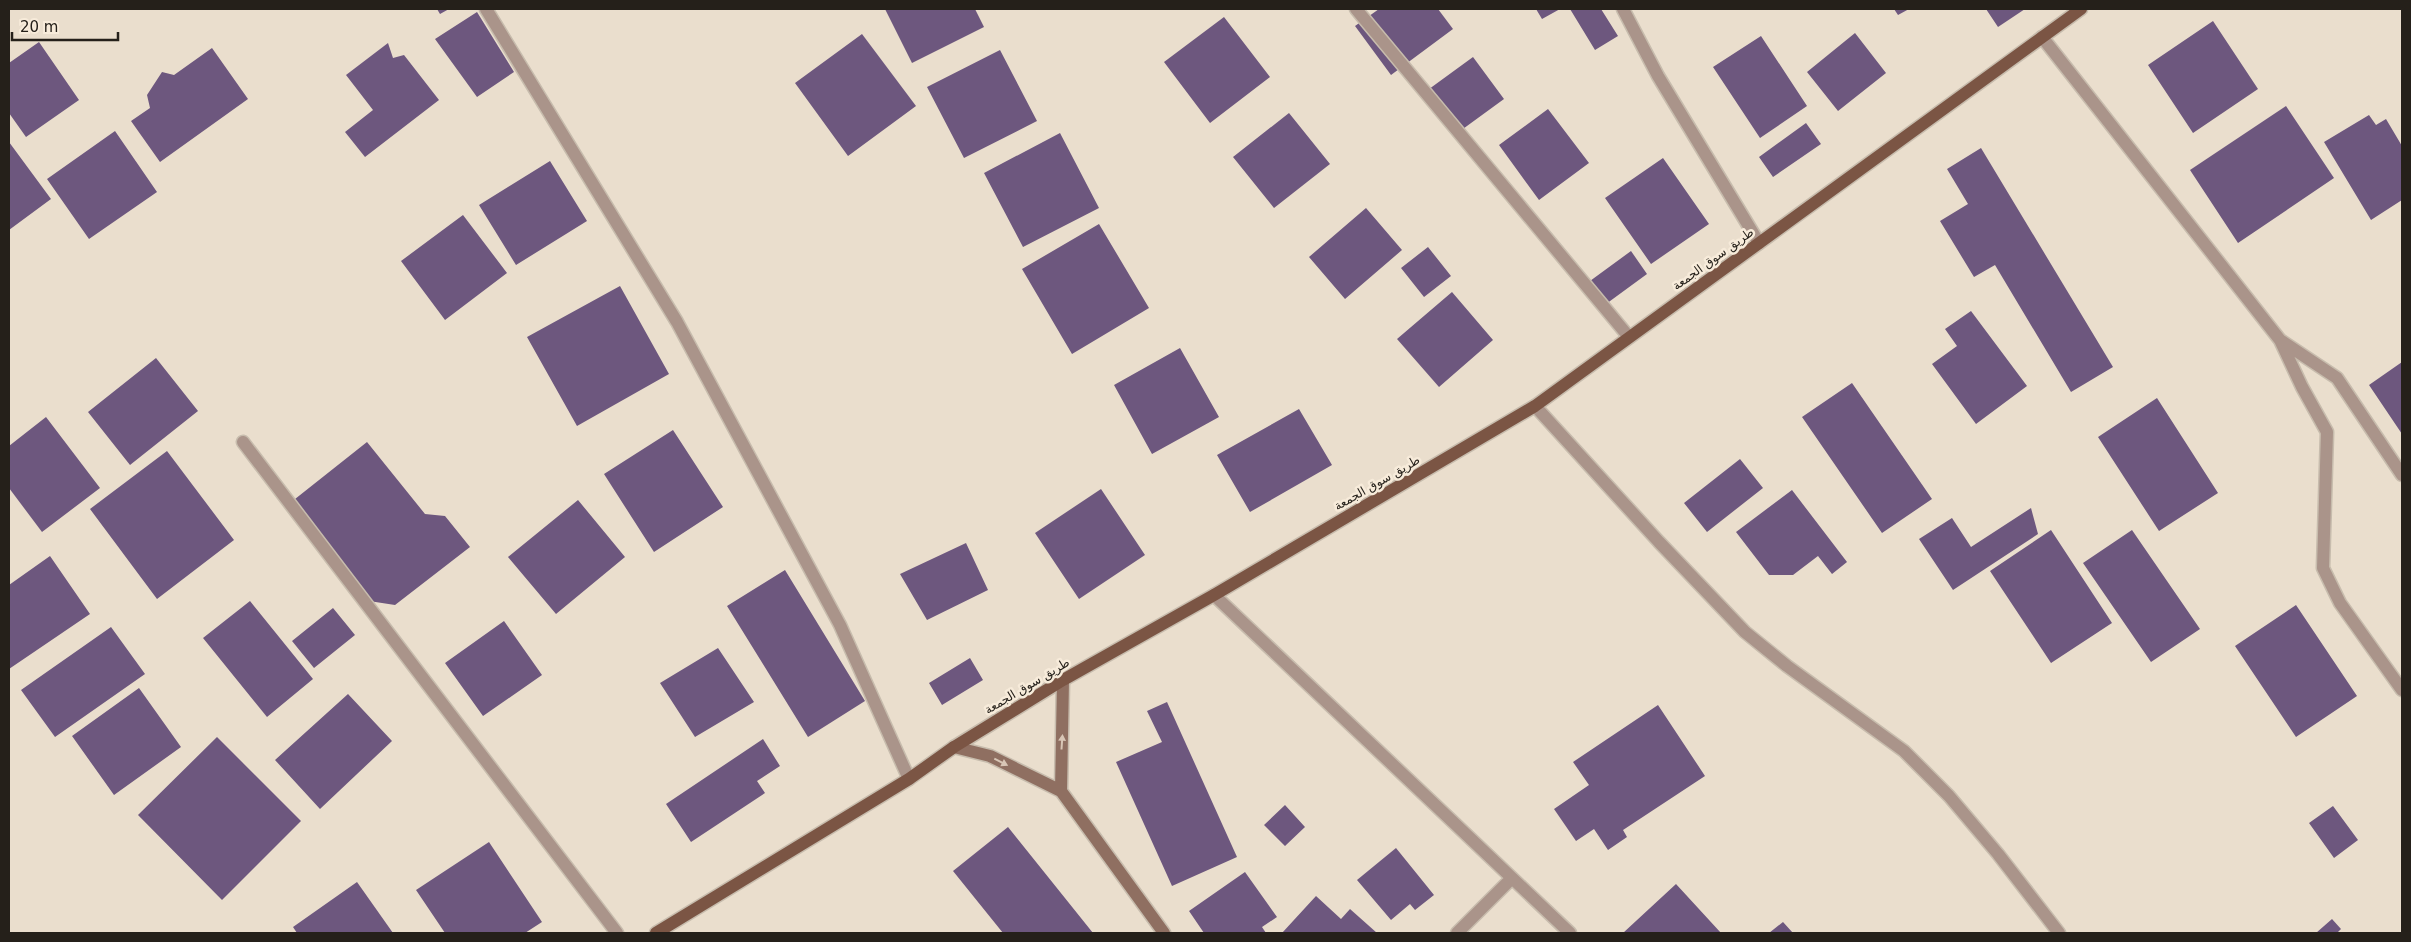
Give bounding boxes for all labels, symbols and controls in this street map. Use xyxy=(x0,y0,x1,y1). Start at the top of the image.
scale bar xyxy=(12,10,119,42)
text: 20 m xyxy=(20,18,58,36)
street label: طريق سوق الجمعة xyxy=(1670,225,1757,294)
street label: طريق سوق الجمعة xyxy=(1332,453,1423,514)
street label: طريق سوق الجمعة xyxy=(982,655,1073,718)
one-way arrow xyxy=(1058,734,1066,750)
one-way arrow xyxy=(994,758,1008,766)

